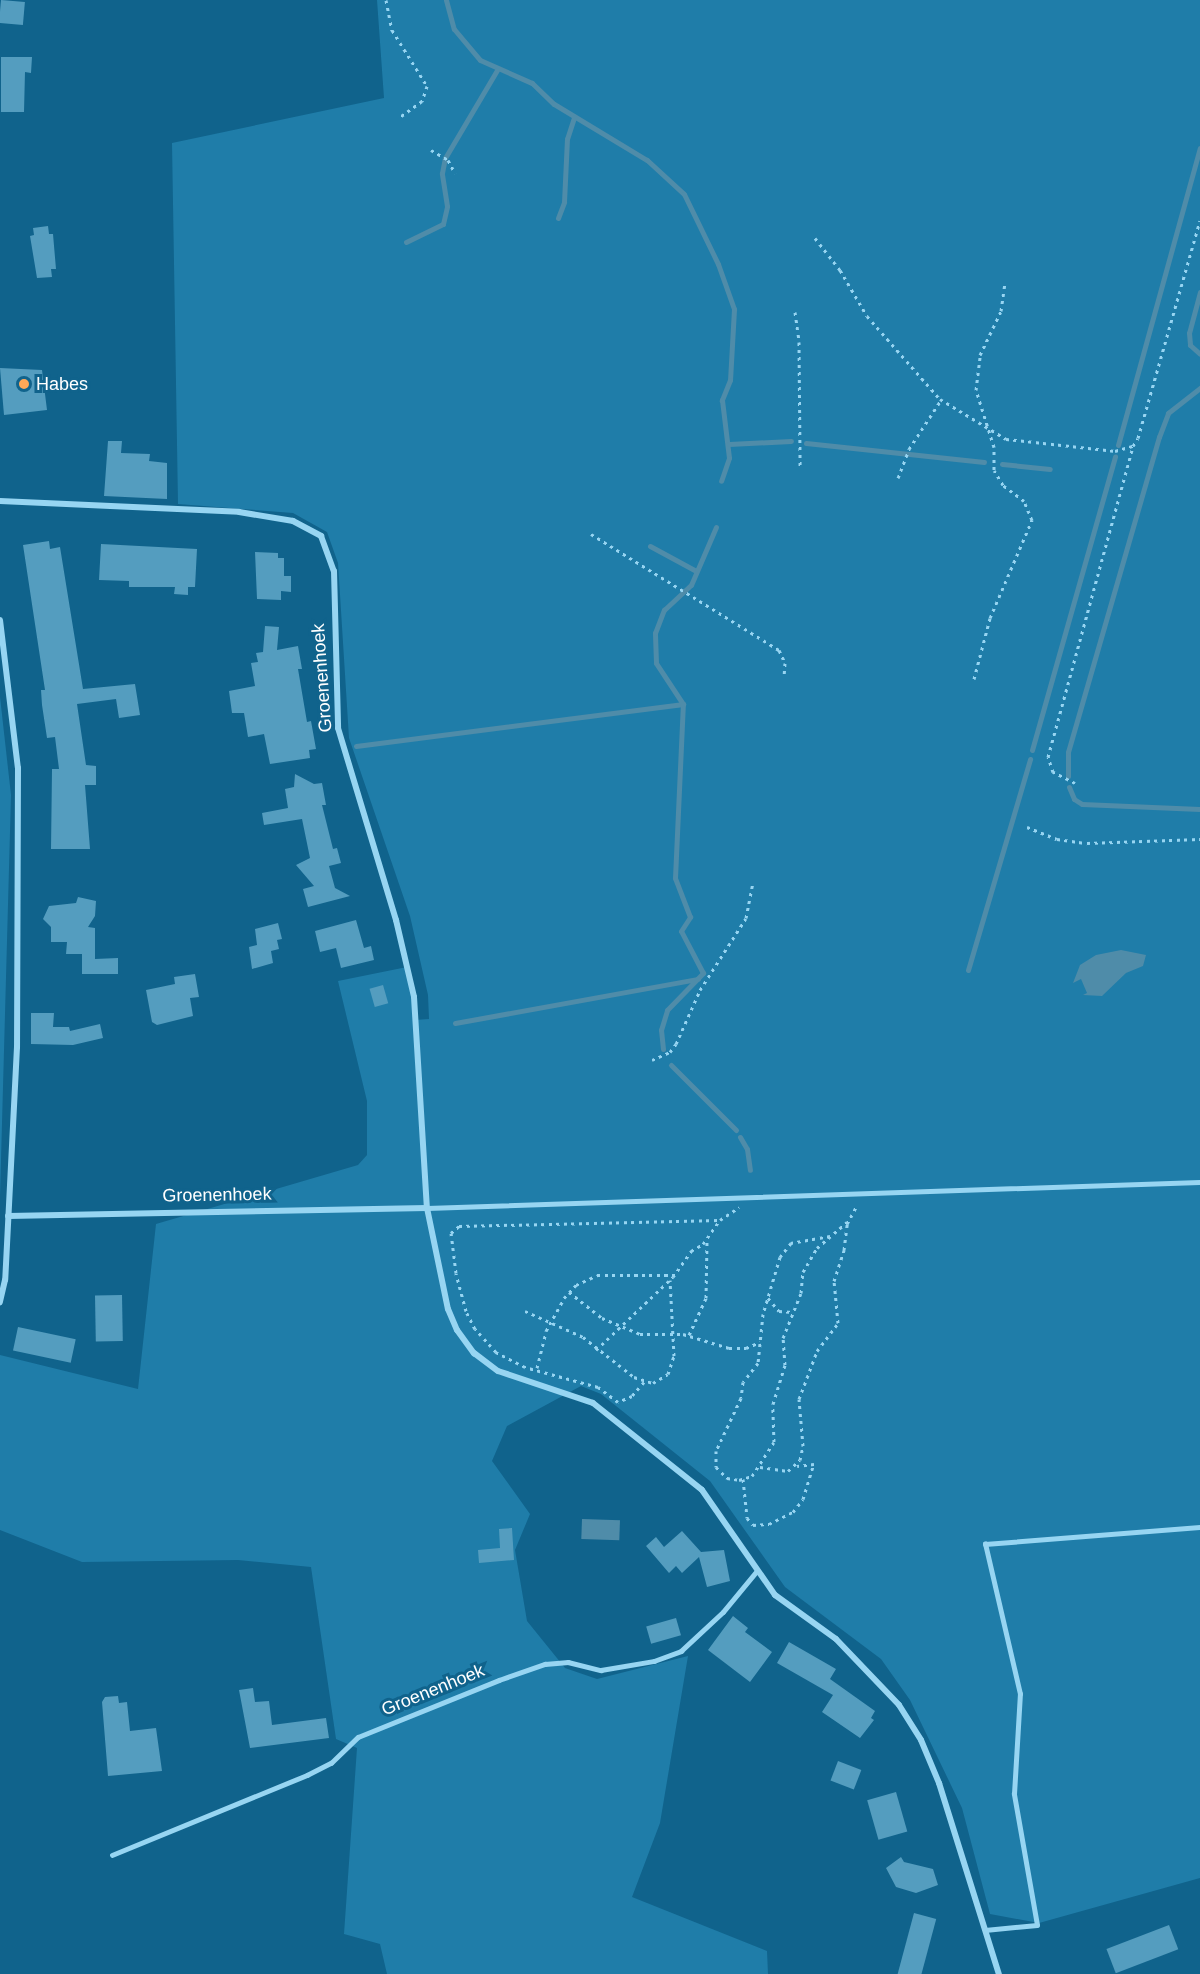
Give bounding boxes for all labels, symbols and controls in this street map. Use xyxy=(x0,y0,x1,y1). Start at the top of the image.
place label: Habes xyxy=(36,373,88,395)
marker: Habes xyxy=(17,377,31,391)
street label: Groenenhoek xyxy=(307,623,337,733)
street label: Groenenhoek xyxy=(162,1183,272,1207)
street label: Groenenhoek xyxy=(378,1660,488,1720)

